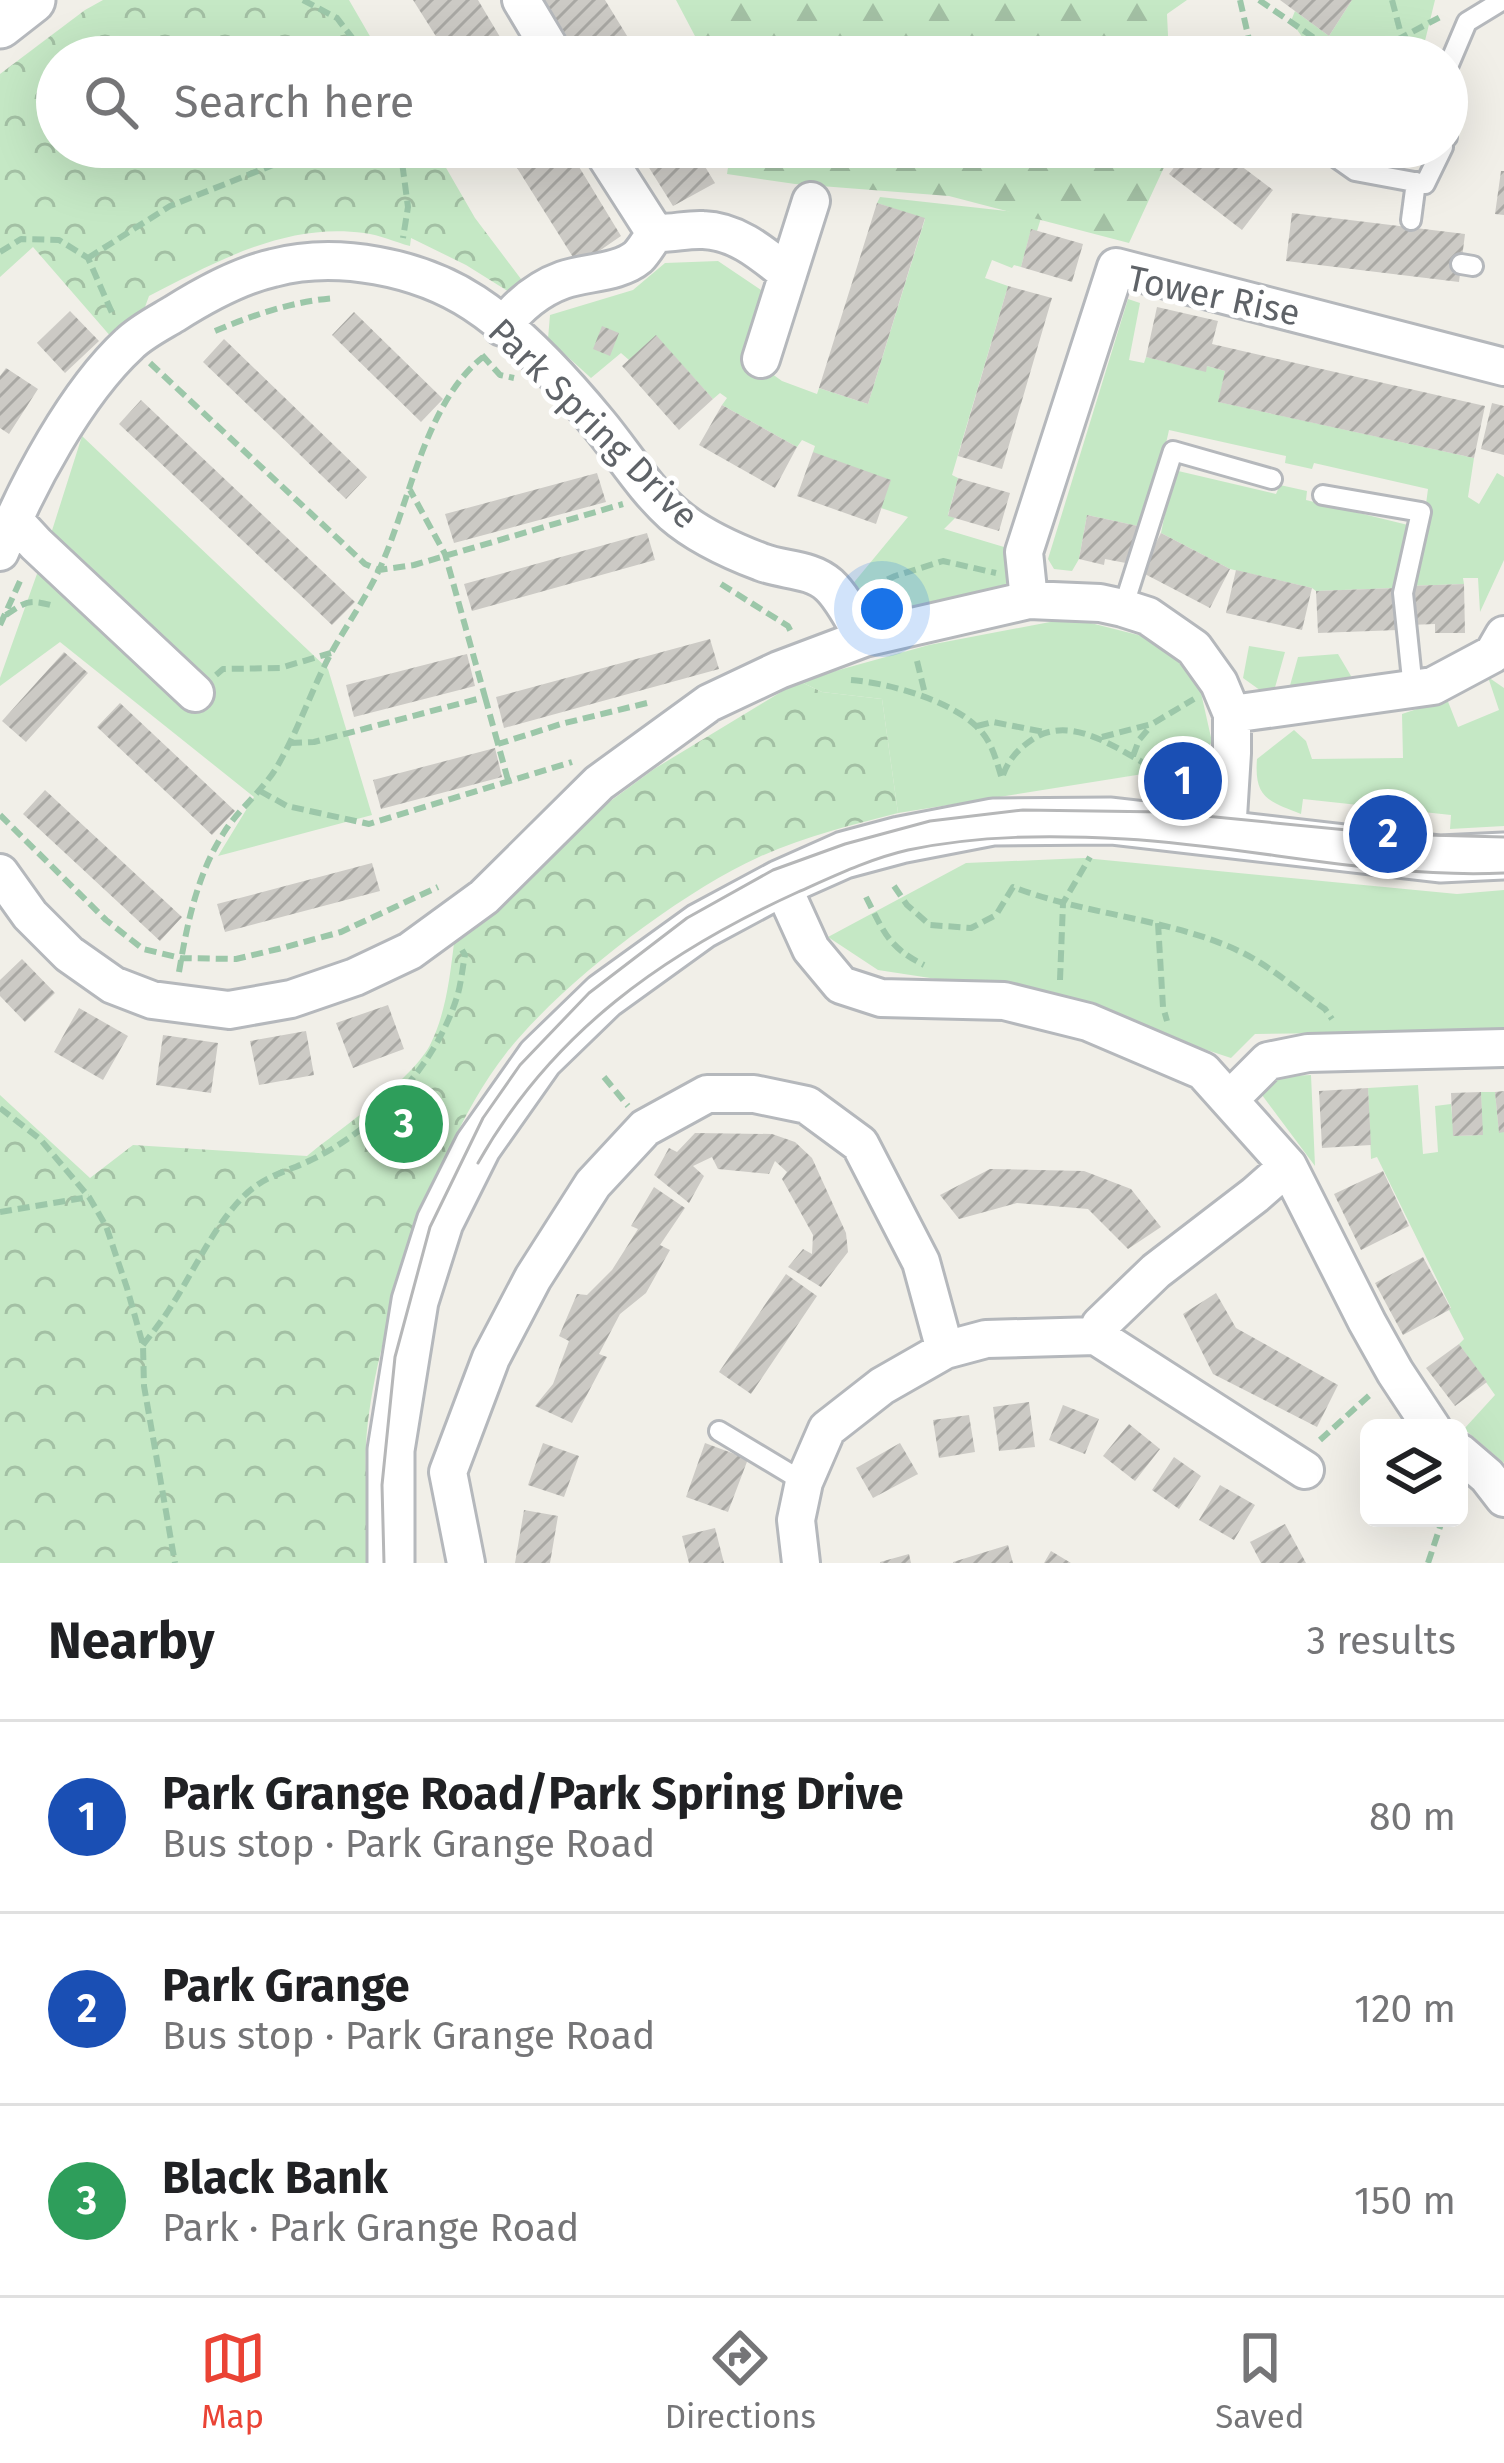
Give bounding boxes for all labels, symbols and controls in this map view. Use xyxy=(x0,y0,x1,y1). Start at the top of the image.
search box xyxy=(36,36,1468,168)
icon: search xyxy=(78,69,144,135)
text: Search here xyxy=(174,75,414,129)
street label: Tower Rise xyxy=(1124,256,1304,336)
street label: Park Spring Drive xyxy=(479,309,708,538)
your location xyxy=(852,579,912,639)
pin: 1 xyxy=(1144,736,1222,826)
pin: 2 xyxy=(1349,789,1427,879)
pin: 3 xyxy=(365,1079,443,1169)
map controls xyxy=(1360,1419,1468,1527)
button: layers xyxy=(1360,1419,1468,1527)
text: Nearby xyxy=(48,1610,214,1672)
text: 3 results xyxy=(1306,1618,1456,1664)
text: Park Grange Road/Park Spring Drive xyxy=(162,1767,904,1821)
text: 1 xyxy=(78,1794,96,1840)
text: 80 m xyxy=(1369,1794,1456,1840)
text: Bus stop · Park Grange Road xyxy=(162,1821,655,1867)
text: Park Grange xyxy=(162,1959,410,2013)
text: 2 xyxy=(77,1986,97,2032)
text: 120 m xyxy=(1354,1986,1456,2032)
text: Bus stop · Park Grange Road xyxy=(162,2013,655,2059)
text: Black Bank xyxy=(162,2151,388,2205)
text: 3 xyxy=(77,2178,97,2224)
text: 150 m xyxy=(1354,2178,1456,2224)
text: Park · Park Grange Road xyxy=(162,2205,579,2251)
tab: Map xyxy=(200,2325,266,2437)
tab: Directions xyxy=(665,2325,816,2437)
tab: Saved xyxy=(1215,2325,1304,2437)

